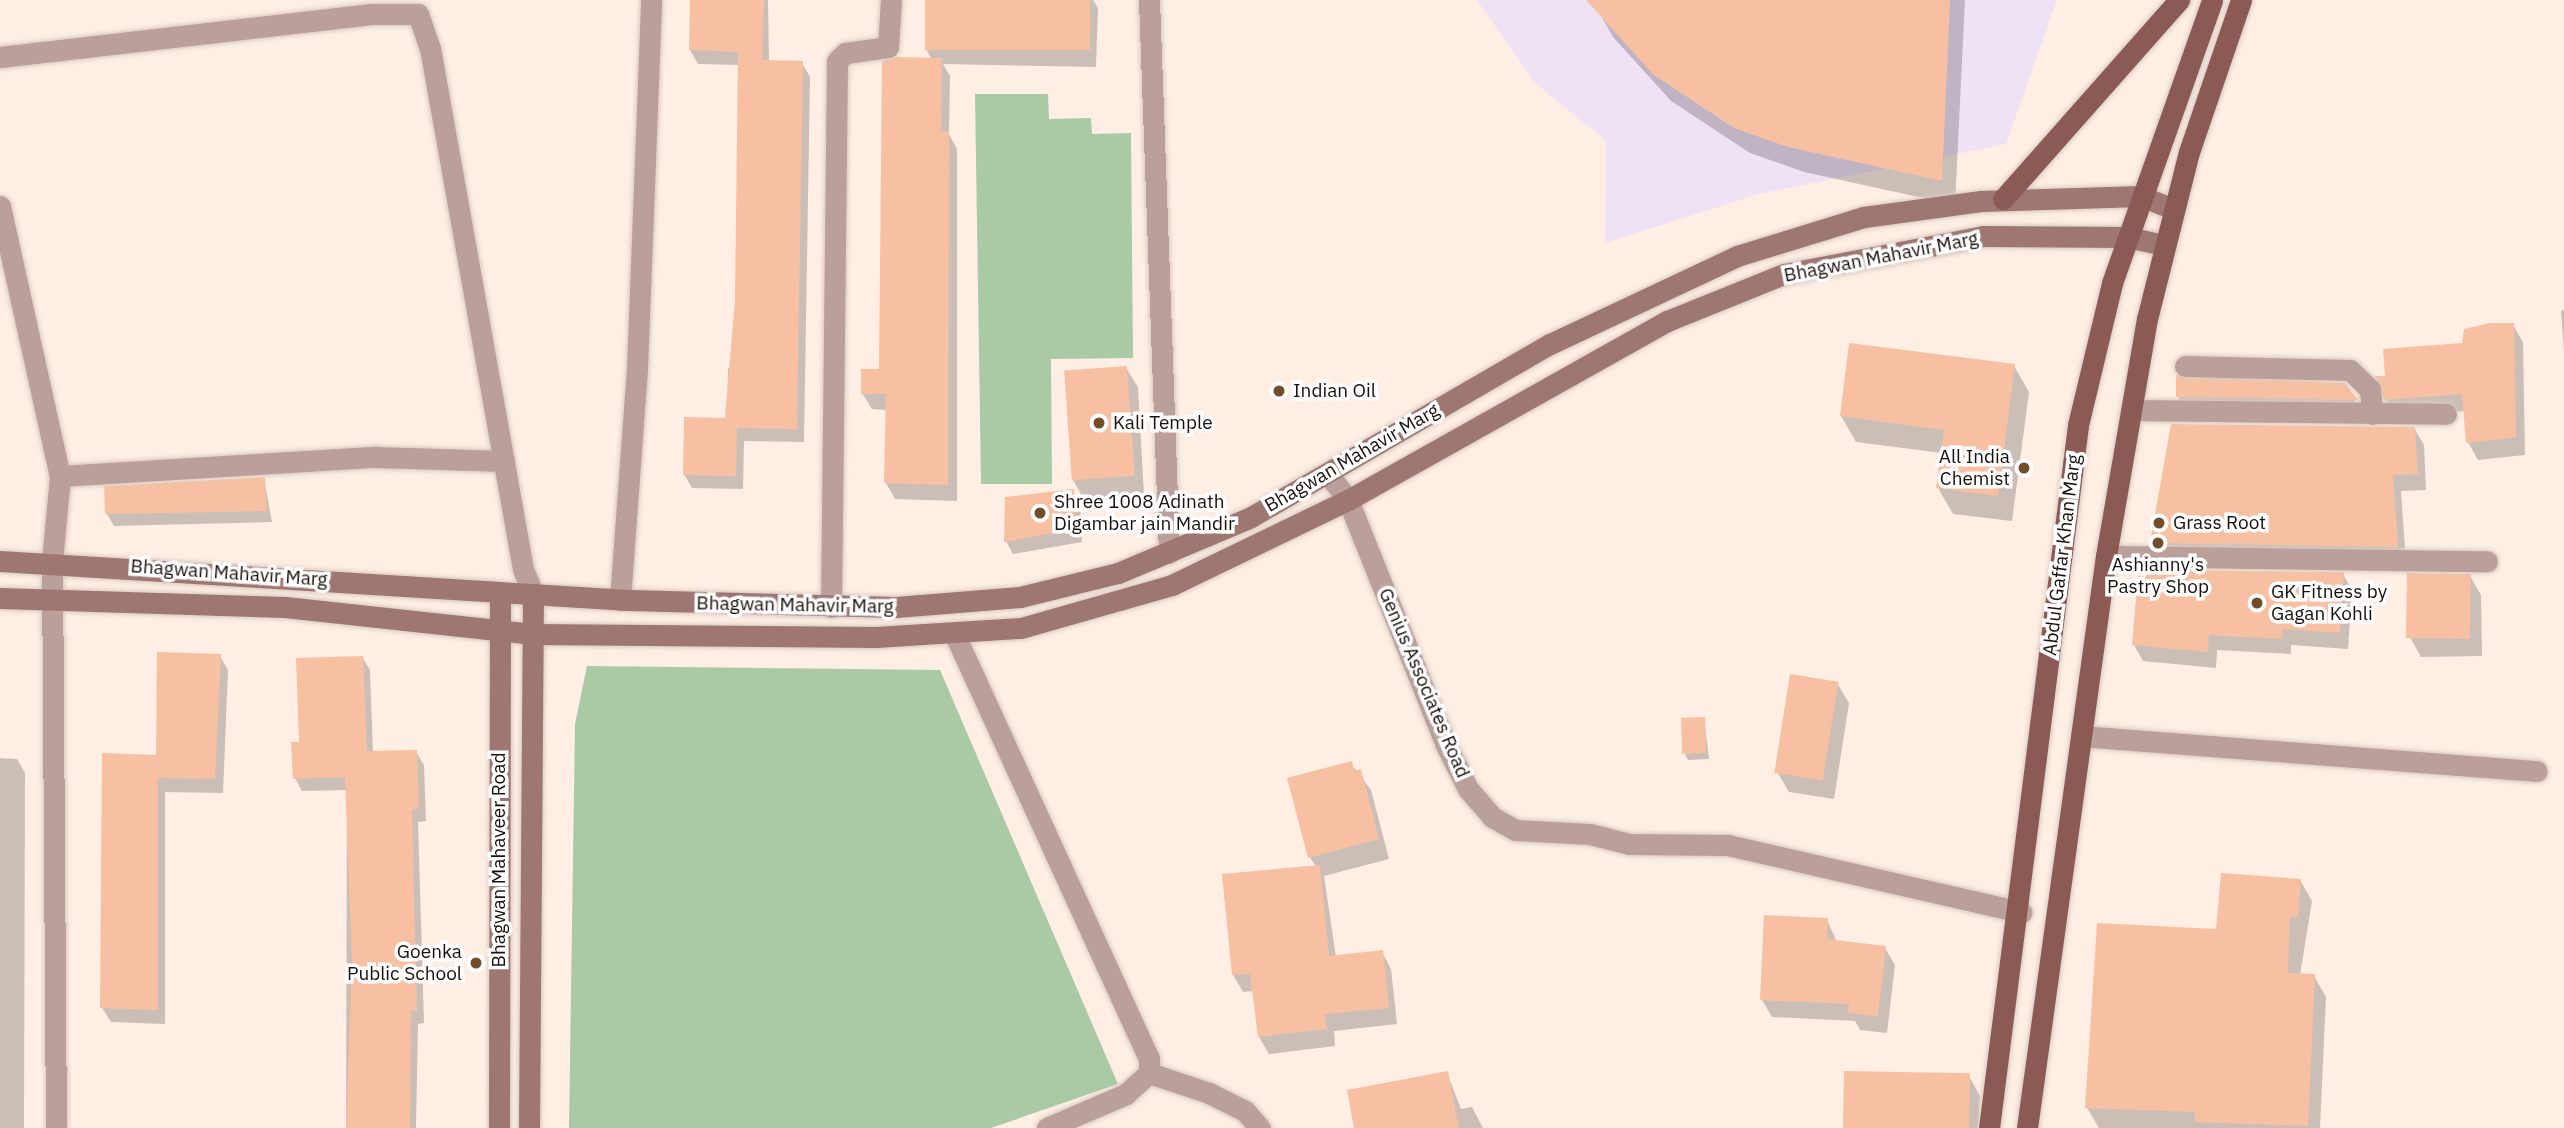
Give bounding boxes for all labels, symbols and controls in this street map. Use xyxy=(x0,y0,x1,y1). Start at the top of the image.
street label: Bhagwan Mahavir Marg xyxy=(1782,227,1980,287)
place label: Indian Oil xyxy=(1293,380,1376,402)
marker: Indian Oil xyxy=(1271,383,1287,399)
street label: Bhagwan Mahavir Marg xyxy=(1261,399,1443,517)
place label: Kali Temple xyxy=(1113,412,1213,434)
marker: Kali Temple xyxy=(1091,415,1107,431)
place label: All India Chemist xyxy=(1939,446,2010,490)
street label: Abdul Gaffar Khan Marg xyxy=(2038,453,2086,657)
marker: All India Chemist xyxy=(2016,460,2032,476)
place label: Shree 1008 Adinath Digambar jain Mandir xyxy=(1054,491,1235,535)
marker: Shree 1008 Adinath Digambar jain Mandir xyxy=(1032,505,1048,521)
place label: Grass Root xyxy=(2173,512,2266,534)
marker: Grass Root xyxy=(2151,515,2167,531)
marker: Ashianny's Pastry Shop xyxy=(2150,535,2166,551)
place label: Ashianny's Pastry Shop xyxy=(2107,554,2209,598)
street label: Bhagwan Mahavir Marg xyxy=(130,555,328,591)
place label: GK Fitness by Gagan Kohli xyxy=(2271,581,2387,625)
street label: Genius Associates Road xyxy=(1374,585,1474,781)
street label: Bhagwan Mahavir Marg xyxy=(696,592,894,618)
marker: GK Fitness by Gagan Kohli xyxy=(2249,595,2265,611)
street label: Bhagwan Mahaveer Road xyxy=(488,753,510,967)
place label: Goenka Public School xyxy=(347,941,462,985)
marker: Goenka Public School xyxy=(468,955,484,971)

